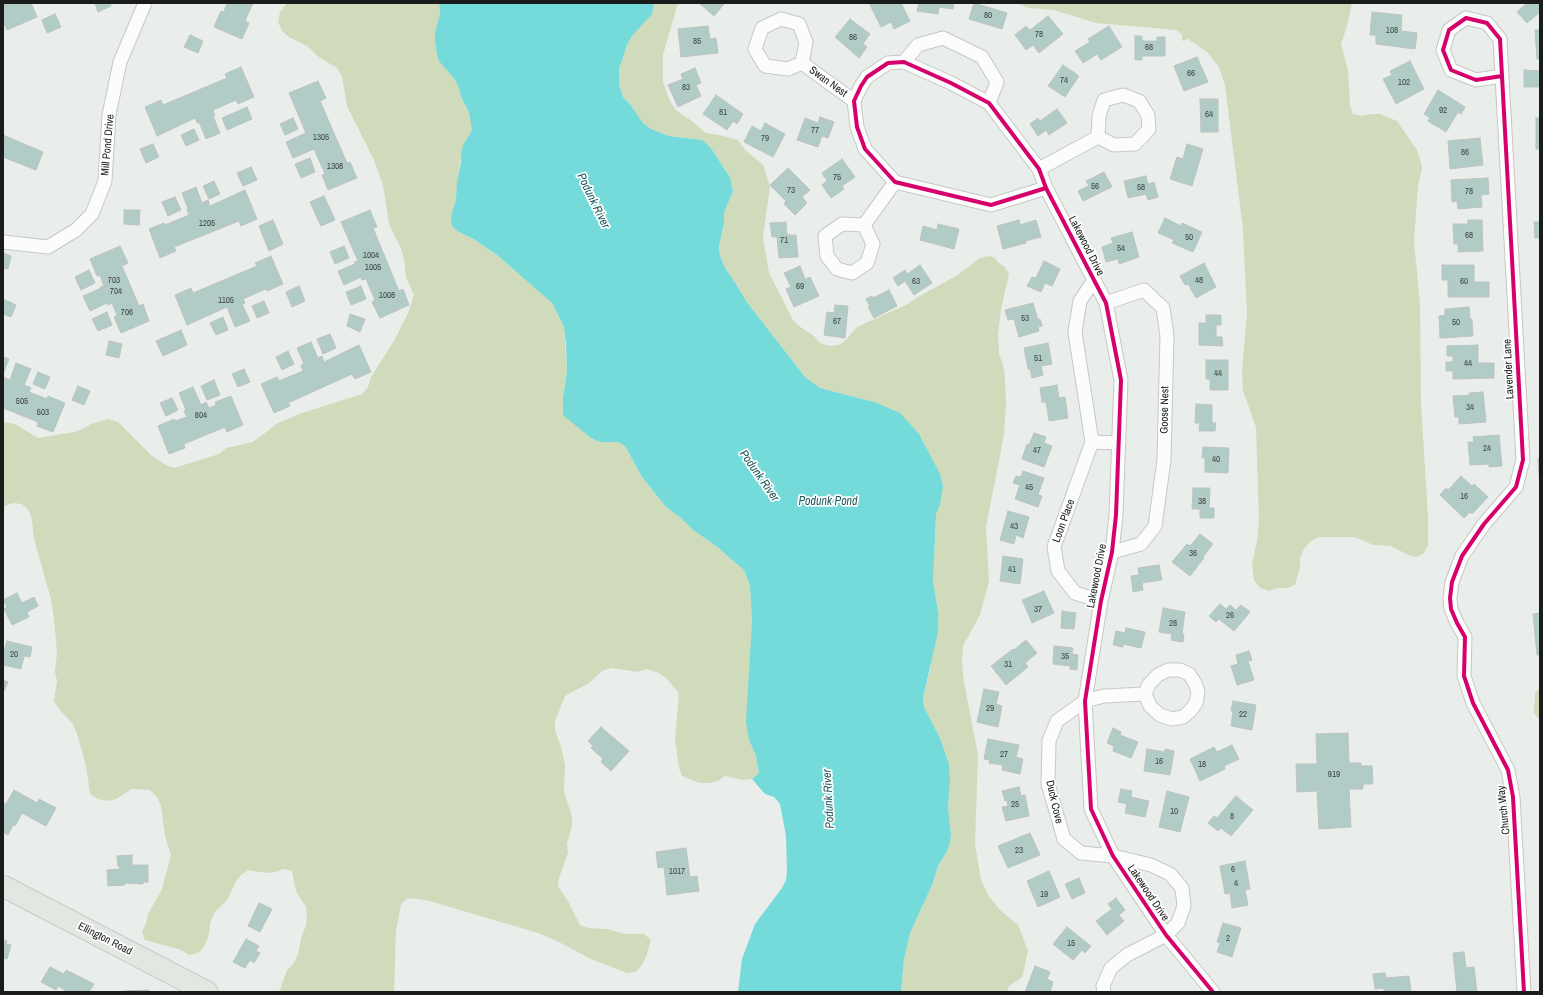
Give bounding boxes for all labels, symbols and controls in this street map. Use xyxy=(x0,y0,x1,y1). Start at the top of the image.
house number: 80 xyxy=(984,11,992,21)
house number: 108 xyxy=(1386,26,1398,36)
house number: 78 xyxy=(1035,30,1043,40)
house number: 86 xyxy=(849,33,857,43)
house number: 85 xyxy=(693,37,701,47)
house number: 68 xyxy=(1145,43,1153,53)
street label: Swan Nest xyxy=(806,64,850,100)
house number: 66 xyxy=(1187,69,1195,79)
house number: 74 xyxy=(1060,76,1068,86)
house number: 102 xyxy=(1398,78,1410,88)
house number: 83 xyxy=(682,83,690,93)
house number: 92 xyxy=(1439,106,1447,116)
house number: 81 xyxy=(719,108,727,118)
house number: 64 xyxy=(1205,110,1213,120)
street label: Mill Pond Drive xyxy=(99,114,117,176)
house number: 77 xyxy=(811,126,819,136)
house number: 1305 xyxy=(313,133,329,143)
house number: 79 xyxy=(761,134,769,144)
house number: 86 xyxy=(1461,148,1469,158)
house number: 1308 xyxy=(327,162,343,172)
water label: Podunk River xyxy=(573,171,613,231)
house number: 75 xyxy=(833,173,841,183)
house number: 56 xyxy=(1091,182,1099,192)
house number: 58 xyxy=(1137,183,1145,193)
house number: 73 xyxy=(787,186,795,196)
house number: 78 xyxy=(1465,187,1473,197)
street label: Lakewood Drive xyxy=(1065,214,1107,278)
house number: 1205 xyxy=(199,219,215,229)
house number: 68 xyxy=(1465,231,1473,241)
house number: 50 xyxy=(1185,233,1193,243)
house number: 71 xyxy=(780,236,788,246)
house number: 54 xyxy=(1117,244,1125,254)
house number: 1004 xyxy=(363,251,379,261)
house number: 1005 xyxy=(365,263,381,273)
house number: 703 xyxy=(108,276,120,286)
house number: 48 xyxy=(1195,276,1203,286)
house number: 63 xyxy=(912,277,920,287)
house number: 60 xyxy=(1460,277,1468,287)
house number: 69 xyxy=(796,282,804,292)
house number: 704 xyxy=(110,287,122,297)
house number: 1008 xyxy=(379,291,395,301)
house number: 1105 xyxy=(218,296,234,306)
house number: 706 xyxy=(121,308,133,318)
house number: 53 xyxy=(1021,314,1029,324)
house number: 67 xyxy=(833,317,841,327)
house number: 50 xyxy=(1452,318,1460,328)
street label: Lavender Lane xyxy=(1501,339,1517,399)
house number: 51 xyxy=(1034,354,1042,364)
house number: 44 xyxy=(1464,359,1472,369)
house number: 44 xyxy=(1214,369,1222,379)
street label: Goose Nest xyxy=(1158,386,1172,434)
house number: 505 xyxy=(16,397,28,407)
house number: 34 xyxy=(1466,403,1474,413)
house number: 503 xyxy=(37,408,49,418)
house number: 804 xyxy=(195,411,207,421)
house number: 24 xyxy=(1483,444,1491,454)
house number: 47 xyxy=(1033,446,1041,456)
water label: Podunk River xyxy=(736,447,782,505)
house number: 40 xyxy=(1212,455,1220,465)
house number: 45 xyxy=(1025,483,1033,493)
house number: 16 xyxy=(1460,492,1468,502)
water label: Podunk Pond xyxy=(798,495,858,509)
house number: 38 xyxy=(1198,497,1206,507)
street label: Loon Place xyxy=(1050,498,1078,544)
house number: 43 xyxy=(1010,522,1018,532)
street label: Lakewood Drive xyxy=(1084,543,1110,609)
house number: 36 xyxy=(1189,549,1197,559)
house number: 41 xyxy=(1008,565,1016,575)
house number: 37 xyxy=(1034,605,1042,615)
house number: 26 xyxy=(1226,611,1234,621)
house number: 28 xyxy=(1169,619,1177,629)
house number: 20 xyxy=(10,650,18,660)
house number: 35 xyxy=(1061,652,1069,662)
house number: 31 xyxy=(1004,660,1012,670)
house number: 29 xyxy=(986,704,994,714)
house number: 22 xyxy=(1239,710,1247,720)
house number: 27 xyxy=(1000,750,1008,760)
house number: 16 xyxy=(1155,757,1163,767)
house number: 18 xyxy=(1198,760,1206,770)
water label: Podunk River xyxy=(820,769,838,829)
house number: 919 xyxy=(1328,770,1340,780)
street label: Duck Cove xyxy=(1043,779,1065,825)
street label: Church Way xyxy=(1495,785,1513,835)
house number: 25 xyxy=(1011,800,1019,810)
house number: 10 xyxy=(1170,807,1178,817)
house number: 8 xyxy=(1230,812,1234,822)
house number: 23 xyxy=(1015,846,1023,856)
street label: Lakewood Drive xyxy=(1124,862,1172,924)
house number: 6 xyxy=(1231,865,1235,875)
house number: 1017 xyxy=(669,867,685,877)
house number: 4 xyxy=(1234,879,1238,889)
house number: 19 xyxy=(1040,890,1048,900)
street label: Ellington Road xyxy=(76,920,134,958)
house number: 2 xyxy=(1226,934,1230,944)
house number: 15 xyxy=(1067,939,1075,949)

